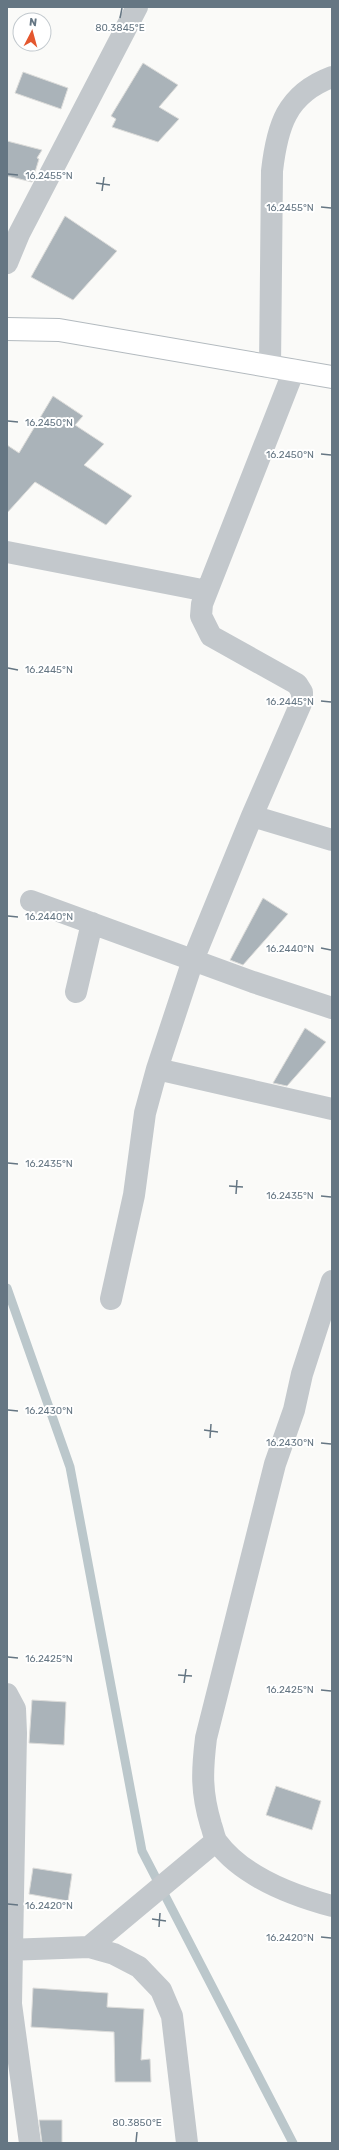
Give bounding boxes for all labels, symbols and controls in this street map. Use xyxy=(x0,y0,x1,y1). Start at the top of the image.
north arrow xyxy=(12,12,52,52)
text: N xyxy=(28,16,38,29)
text: 80.3845°E xyxy=(95,22,145,34)
text: 16.2455°N xyxy=(25,170,73,182)
text: 16.2455°N xyxy=(266,202,314,214)
text: 16.2450°N xyxy=(25,417,73,429)
text: 16.2450°N xyxy=(266,449,314,461)
text: 16.2445°N xyxy=(25,664,73,676)
text: 16.2445°N xyxy=(266,696,314,708)
text: 16.2440°N xyxy=(25,911,73,923)
text: 16.2440°N xyxy=(266,943,314,955)
text: 16.2435°N xyxy=(25,1158,73,1170)
text: 16.2435°N xyxy=(266,1190,314,1202)
text: 16.2430°N xyxy=(25,1405,73,1417)
text: 16.2430°N xyxy=(266,1437,314,1449)
text: 16.2425°N xyxy=(25,1653,73,1665)
text: 16.2425°N xyxy=(266,1684,314,1696)
text: 16.2420°N xyxy=(25,1900,73,1912)
text: 16.2420°N xyxy=(266,1932,314,1944)
text: 80.3850°E xyxy=(112,2117,162,2129)

